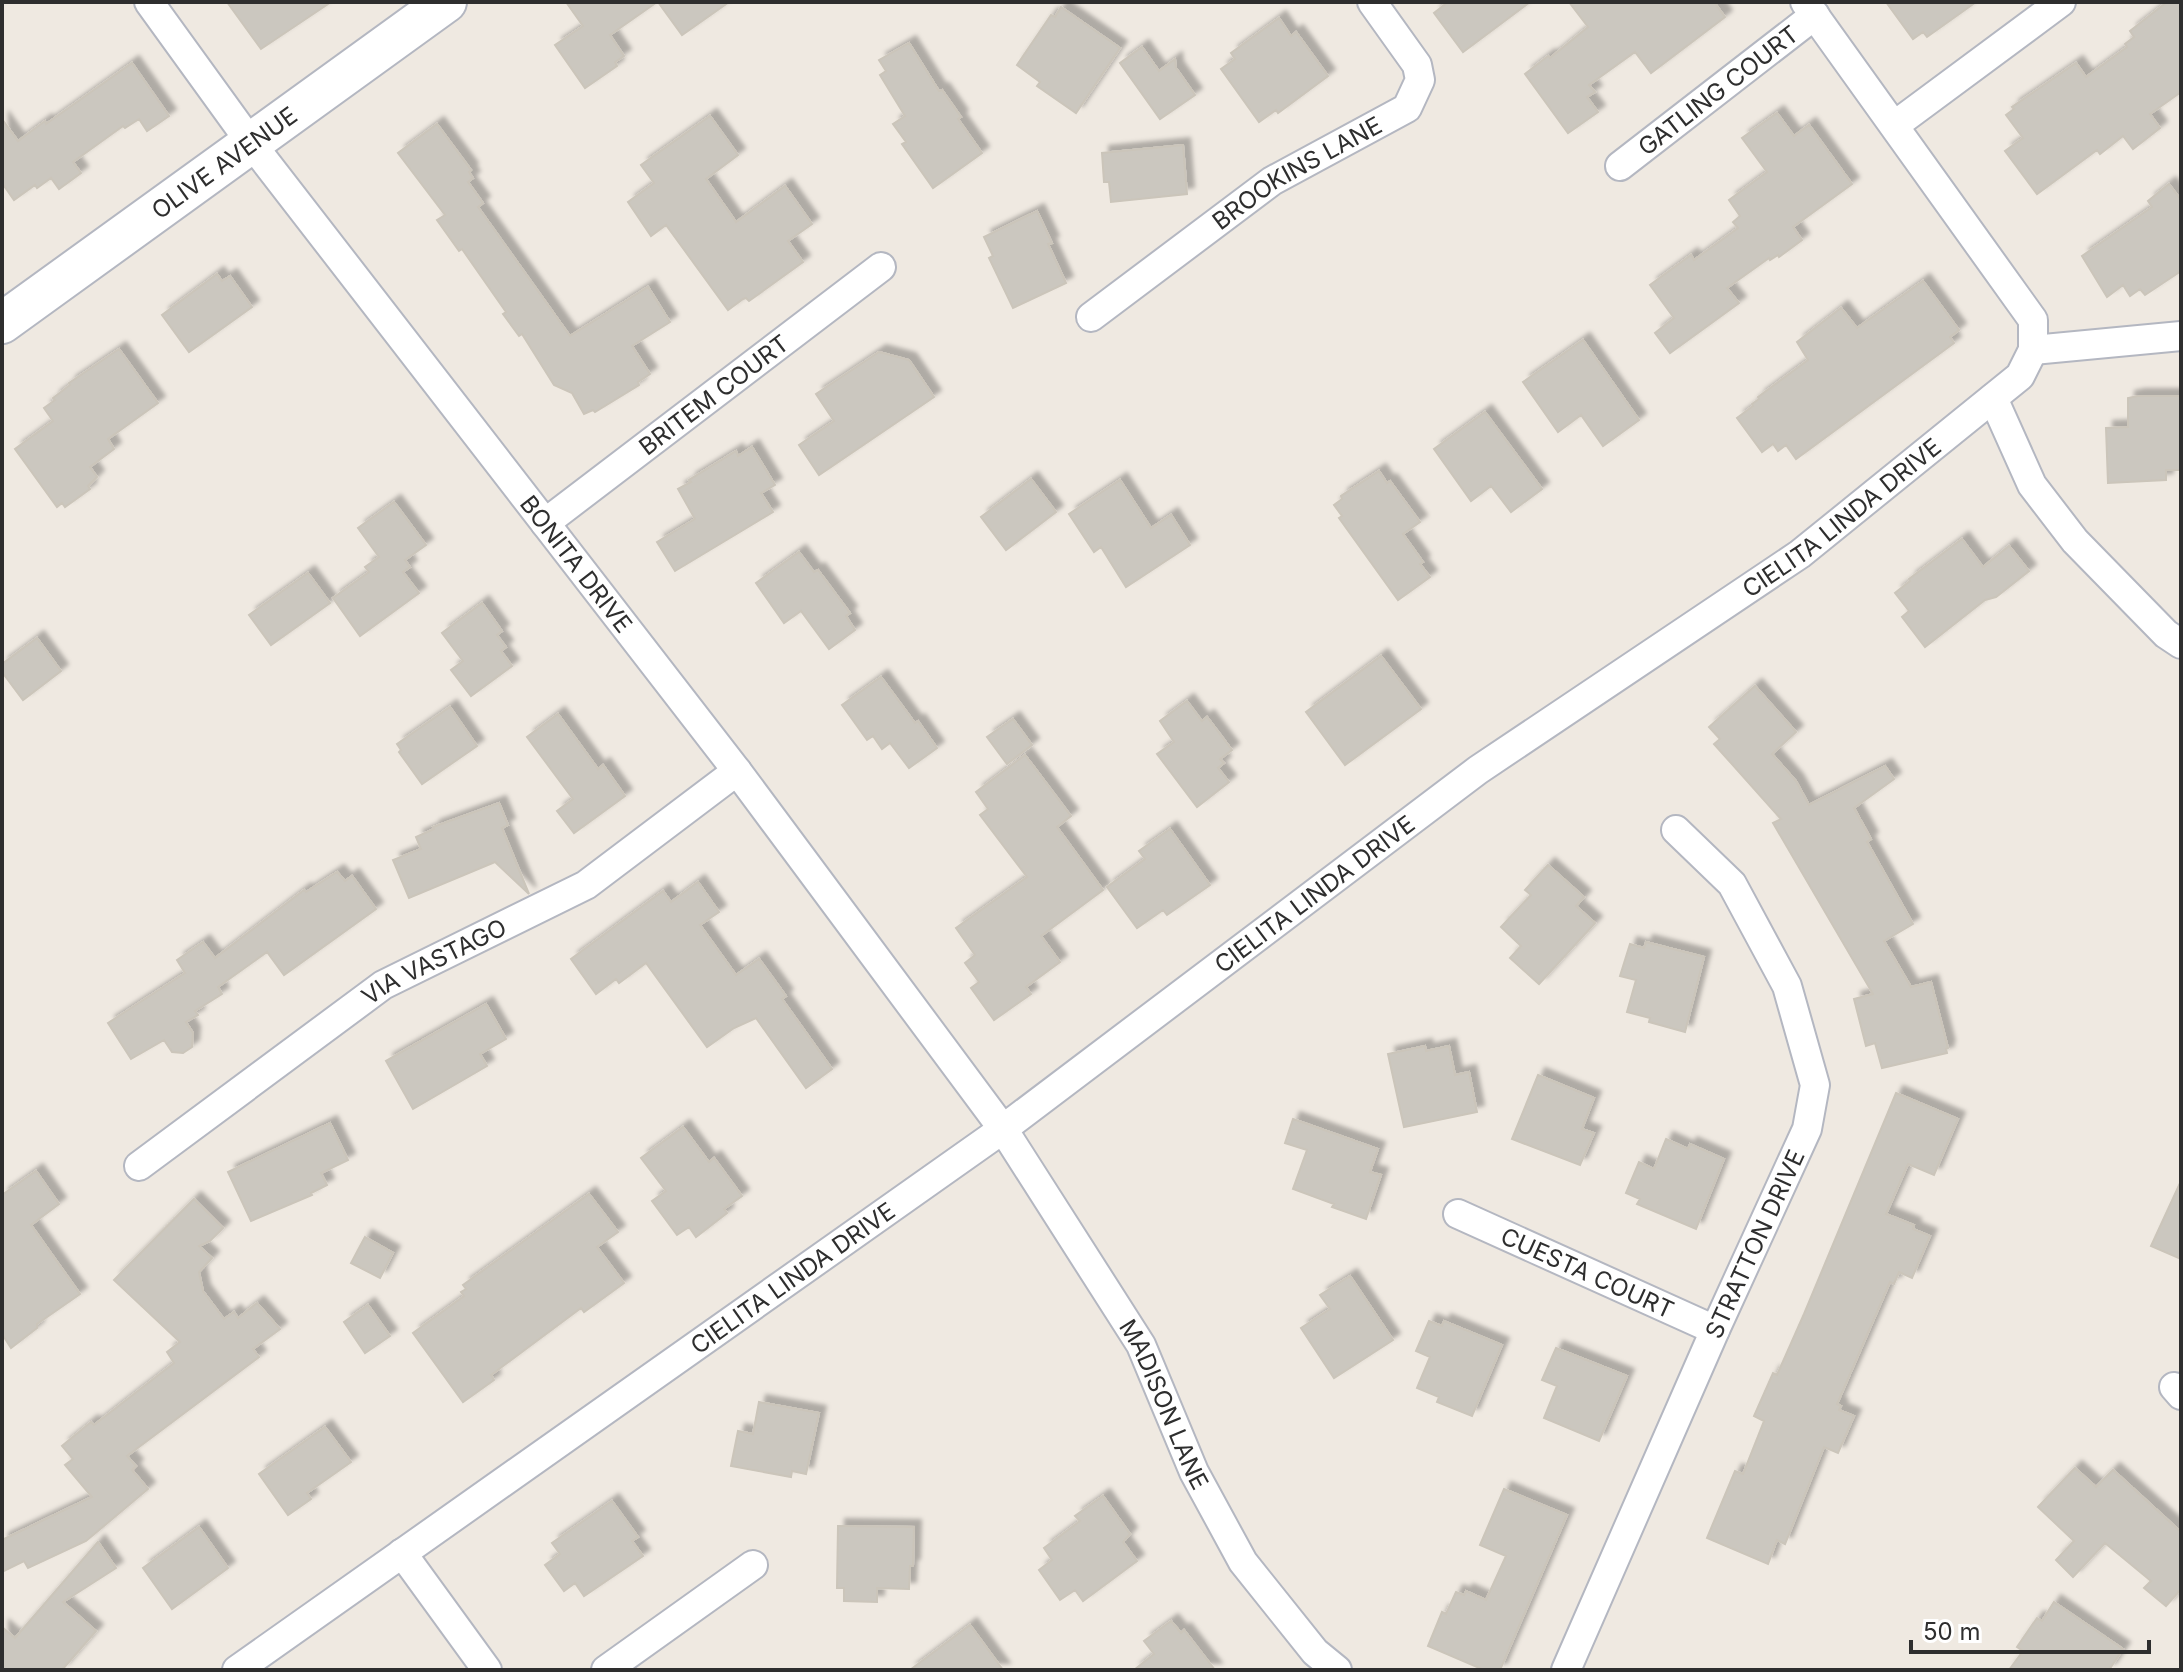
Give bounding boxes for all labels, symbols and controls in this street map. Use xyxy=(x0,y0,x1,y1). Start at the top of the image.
street label: GATLING COURT xyxy=(1632,19,1804,161)
street label: OLIVE AVENUE xyxy=(146,100,302,225)
street label: BROOKINS LANE xyxy=(1206,110,1386,235)
street label: BRITEM COURT xyxy=(633,328,794,461)
street label: CIELITA LINDA DRIVE xyxy=(1737,432,1947,603)
street label: BONITA DRIVE xyxy=(514,489,639,638)
street label: CIELITA LINDA DRIVE xyxy=(1208,809,1420,979)
street label: VIA VASTAGO xyxy=(356,912,511,1010)
street label: STRATTON DRIVE xyxy=(1699,1145,1810,1343)
street label: CIELITA LINDA DRIVE xyxy=(685,1196,900,1360)
street label: CUESTA COURT xyxy=(1496,1221,1678,1324)
street label: MADISON LANE xyxy=(1114,1314,1215,1494)
scale bar xyxy=(1911,1604,2149,1654)
text: 50 m xyxy=(1923,1617,1981,1646)

